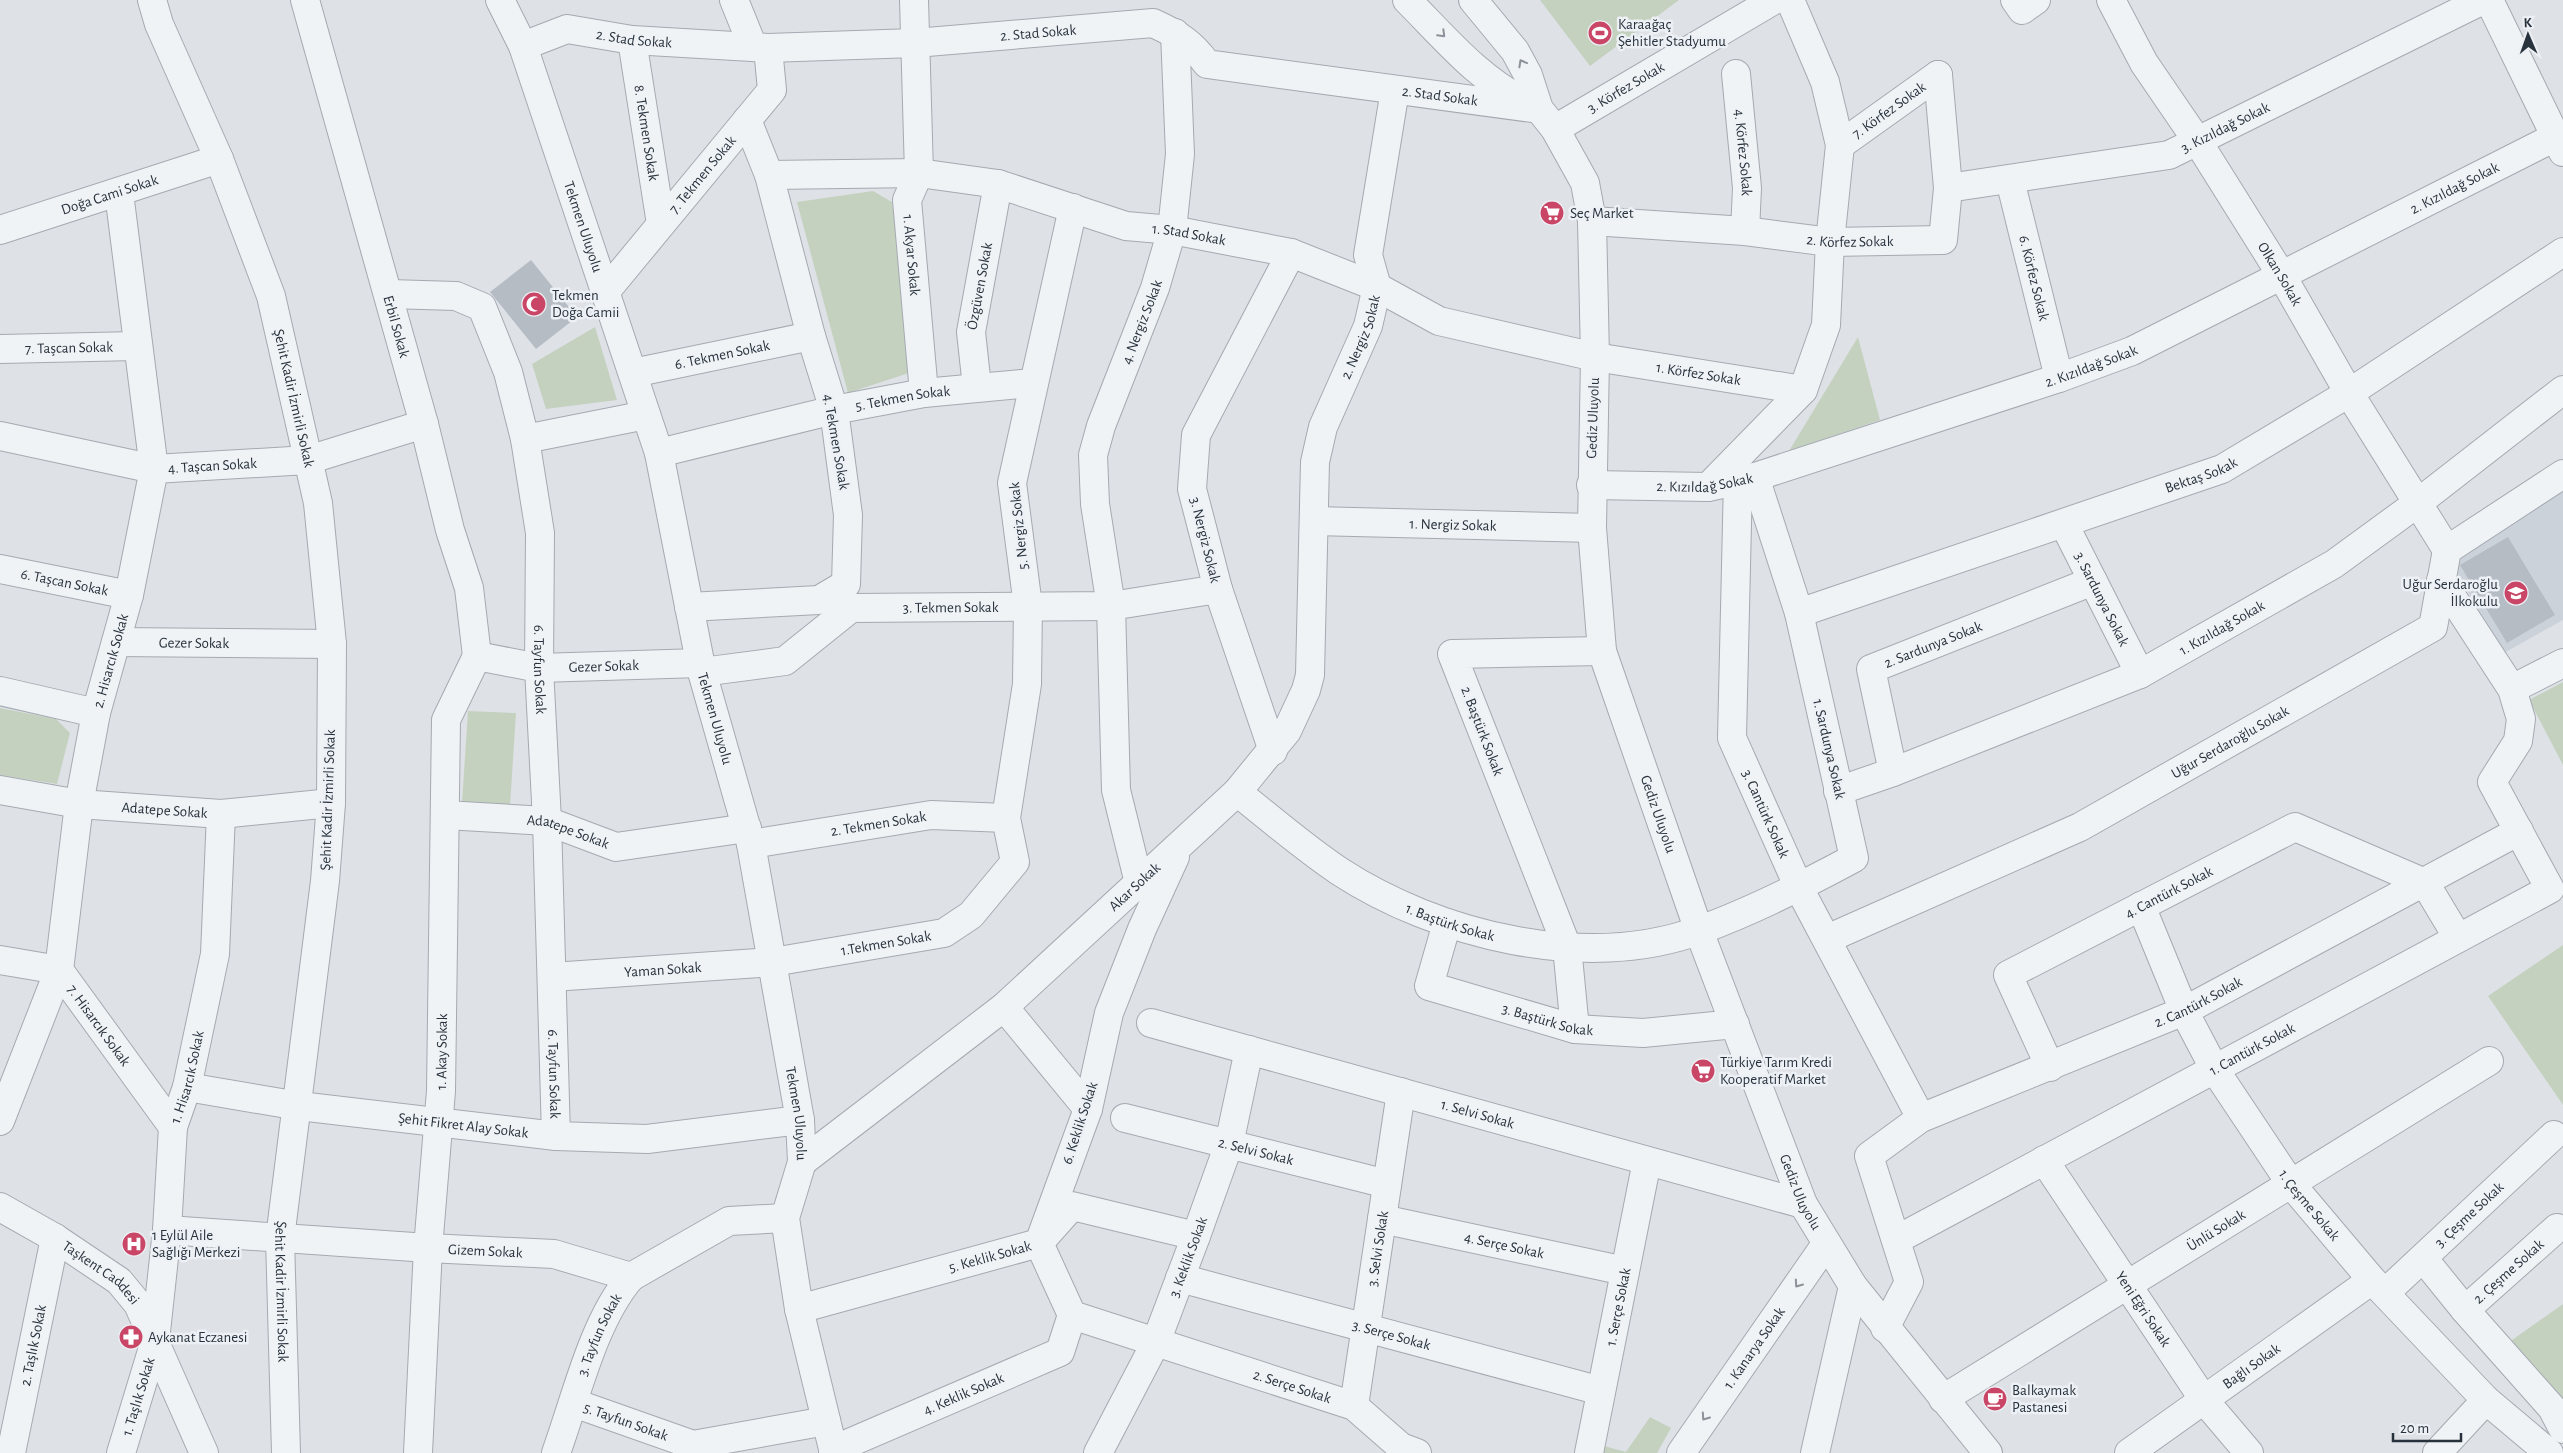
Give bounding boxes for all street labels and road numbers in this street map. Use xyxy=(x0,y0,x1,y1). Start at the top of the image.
street label: 2. Stad Sokak xyxy=(1000,22,1077,43)
street label: 2. Stad Sokak xyxy=(595,27,673,50)
street label: 3. Körfez Sokak xyxy=(1585,59,1667,116)
street label: 7. Körfez Sokak xyxy=(1849,79,1929,141)
street label: 2. Stad Sokak xyxy=(1401,83,1479,108)
street label: 8. Tekmen Sokak xyxy=(632,84,662,182)
street label: 3. Kızıldağ Sokak xyxy=(2178,99,2272,155)
street label: 4. Körfez Sokak xyxy=(1732,108,1755,197)
street label: 7. Tekmen Sokak xyxy=(666,133,739,216)
street label: 2. Kızıldağ Sokak xyxy=(2408,159,2501,216)
street label: Doğa Cami Sokak xyxy=(59,172,160,217)
street label: Tekmen Uluyolu xyxy=(561,179,606,274)
street label: 1. Akyar Sokak xyxy=(901,214,923,297)
street label: 1. Stad Sokak xyxy=(1151,221,1227,248)
street label: 2. Körfez Sokak xyxy=(1806,232,1894,250)
street label: 6. Körfez Sokak xyxy=(2016,234,2052,322)
street label: Olkan Sokak xyxy=(2255,239,2305,308)
street label: Özgüven Sokak xyxy=(962,241,995,331)
street label: 4. Nergiz Sokak xyxy=(1119,278,1165,366)
street label: 2. Nergiz Sokak xyxy=(1338,293,1382,381)
street label: Erbil Sokak xyxy=(381,294,413,359)
street label: Şehit Kadir İzmirli Sokak xyxy=(271,328,317,469)
street label: 6. Tekmen Sokak xyxy=(673,337,771,372)
street label: 7. Taşcan Sokak xyxy=(25,339,113,356)
street label: 2. Kızıldağ Sokak xyxy=(2043,342,2140,390)
street label: 1. Körfez Sokak xyxy=(1655,359,1742,388)
street label: Gediz Uluyolu xyxy=(1584,377,1602,459)
street label: 5. Tekmen Sokak xyxy=(854,383,951,413)
street label: 4. Tekmen Sokak xyxy=(820,393,852,491)
street label: Bektaş Sokak xyxy=(2163,454,2240,495)
street label: 4. Taşcan Sokak xyxy=(167,455,258,476)
street label: 2. Kızıldağ Sokak xyxy=(1656,470,1754,495)
street label: 5. Nergiz Sokak xyxy=(1007,481,1031,571)
street label: 3. Nergiz Sokak xyxy=(1187,496,1223,585)
street label: 1. Nergiz Sokak xyxy=(1409,516,1497,533)
street label: 3. Sardunya Sokak xyxy=(2072,549,2132,649)
street label: 6. Taşcan Sokak xyxy=(20,566,110,598)
street label: 1. Kızıldağ Sokak xyxy=(2177,597,2267,658)
street label: 3. Tekmen Sokak xyxy=(903,599,999,615)
street label: 2. Hisarcık Sokak xyxy=(90,612,131,710)
street label: 2. Sardunya Sokak xyxy=(1882,618,1984,671)
street label: 6. Tayfun Sokak xyxy=(531,625,549,715)
street label: Gezer Sokak xyxy=(159,635,229,651)
street label: Gezer Sokak xyxy=(568,657,639,675)
street label: Tekmen Uluyolu xyxy=(695,671,736,766)
street label: 2. Baştürk Sokak xyxy=(1458,684,1506,778)
street label: 1. Sardunya Sokak xyxy=(1810,698,1848,801)
street label: Uğur Serdaroğlu Sokak xyxy=(2169,703,2291,781)
street label: Şehit Kadir İzmirli Sokak xyxy=(316,729,338,871)
street label: 3. Cantürk Sokak xyxy=(1740,767,1792,860)
street label: Gediz Uluyolu xyxy=(1638,773,1679,855)
street label: Adatepe Sokak xyxy=(121,800,208,821)
street label: 2. Tekmen Sokak xyxy=(830,808,927,839)
street label: Adatepe Sokak xyxy=(526,812,611,851)
street label: Akar Sokak xyxy=(1106,859,1163,914)
street label: 4. Cantürk Sokak xyxy=(2122,863,2215,921)
street label: 1. Baştürk Sokak xyxy=(1403,900,1496,944)
street label: 1.Tekmen Sokak xyxy=(840,928,932,958)
street label: Yaman Sokak xyxy=(624,959,702,980)
street label: 2. Cantürk Sokak xyxy=(2152,974,2245,1030)
street label: 7. Hisarcık Sokak xyxy=(65,982,134,1069)
street label: 3. Baştürk Sokak xyxy=(1500,1000,1594,1038)
street label: 1. Akay Sokak xyxy=(434,1013,450,1090)
street label: 1. Cantürk Sokak xyxy=(2207,1020,2297,1078)
street label: 1. Hisarcık Sokak xyxy=(167,1029,206,1125)
street label: 6. Tayfun Sokak xyxy=(545,1029,563,1119)
street label: Tekmen Uluyolu xyxy=(783,1065,809,1161)
street label: 6. Keklik Sokak xyxy=(1060,1080,1100,1166)
street label: 1. Selvi Sokak xyxy=(1439,1096,1516,1131)
street label: Şehit Fikret Alay Sokak xyxy=(397,1110,529,1140)
street label: 2. Selvi Sokak xyxy=(1217,1134,1295,1168)
street label: Gediz Uluyolu xyxy=(1777,1152,1824,1233)
street label: 1. Çeşme Sokak xyxy=(2276,1167,2343,1244)
street label: 3. Çeşme Sokak xyxy=(2432,1179,2506,1250)
street label: Ünlü Sokak xyxy=(2183,1206,2248,1254)
street label: 3. Selvi Sokak xyxy=(1364,1210,1391,1288)
street label: 3. Keklik Sokak xyxy=(1166,1215,1210,1299)
street label: Şehit Kadir İzmirli Sokak xyxy=(272,1220,291,1363)
street label: 4. Serçe Sokak xyxy=(1463,1229,1546,1261)
street label: 2. Çeşme Sokak xyxy=(2470,1236,2547,1306)
street label: Taşkent Caddesi xyxy=(60,1238,142,1307)
street label: 5. Keklik Sokak xyxy=(947,1238,1033,1275)
street label: Gizem Sokak xyxy=(448,1241,523,1260)
street label: 1. Serçe Sokak xyxy=(1603,1266,1633,1347)
street label: Yeni Eğri Sokak xyxy=(2113,1269,2174,1349)
street label: 3. Tayfun Sokak xyxy=(575,1291,624,1378)
street label: 2. Taşlık Sokak xyxy=(17,1303,49,1387)
street label: 1. Kanarya Sokak xyxy=(1721,1304,1787,1391)
street label: 3. Serçe Sokak xyxy=(1351,1317,1432,1352)
street label: Bağlı Sokak xyxy=(2220,1340,2283,1391)
street label: 1. Taşlık Sokak xyxy=(119,1355,157,1438)
street label: 2. Serçe Sokak xyxy=(1251,1366,1333,1406)
street label: 4. Keklik Sokak xyxy=(921,1370,1006,1418)
street label: 5. Tayfun Sokak xyxy=(582,1400,670,1443)

